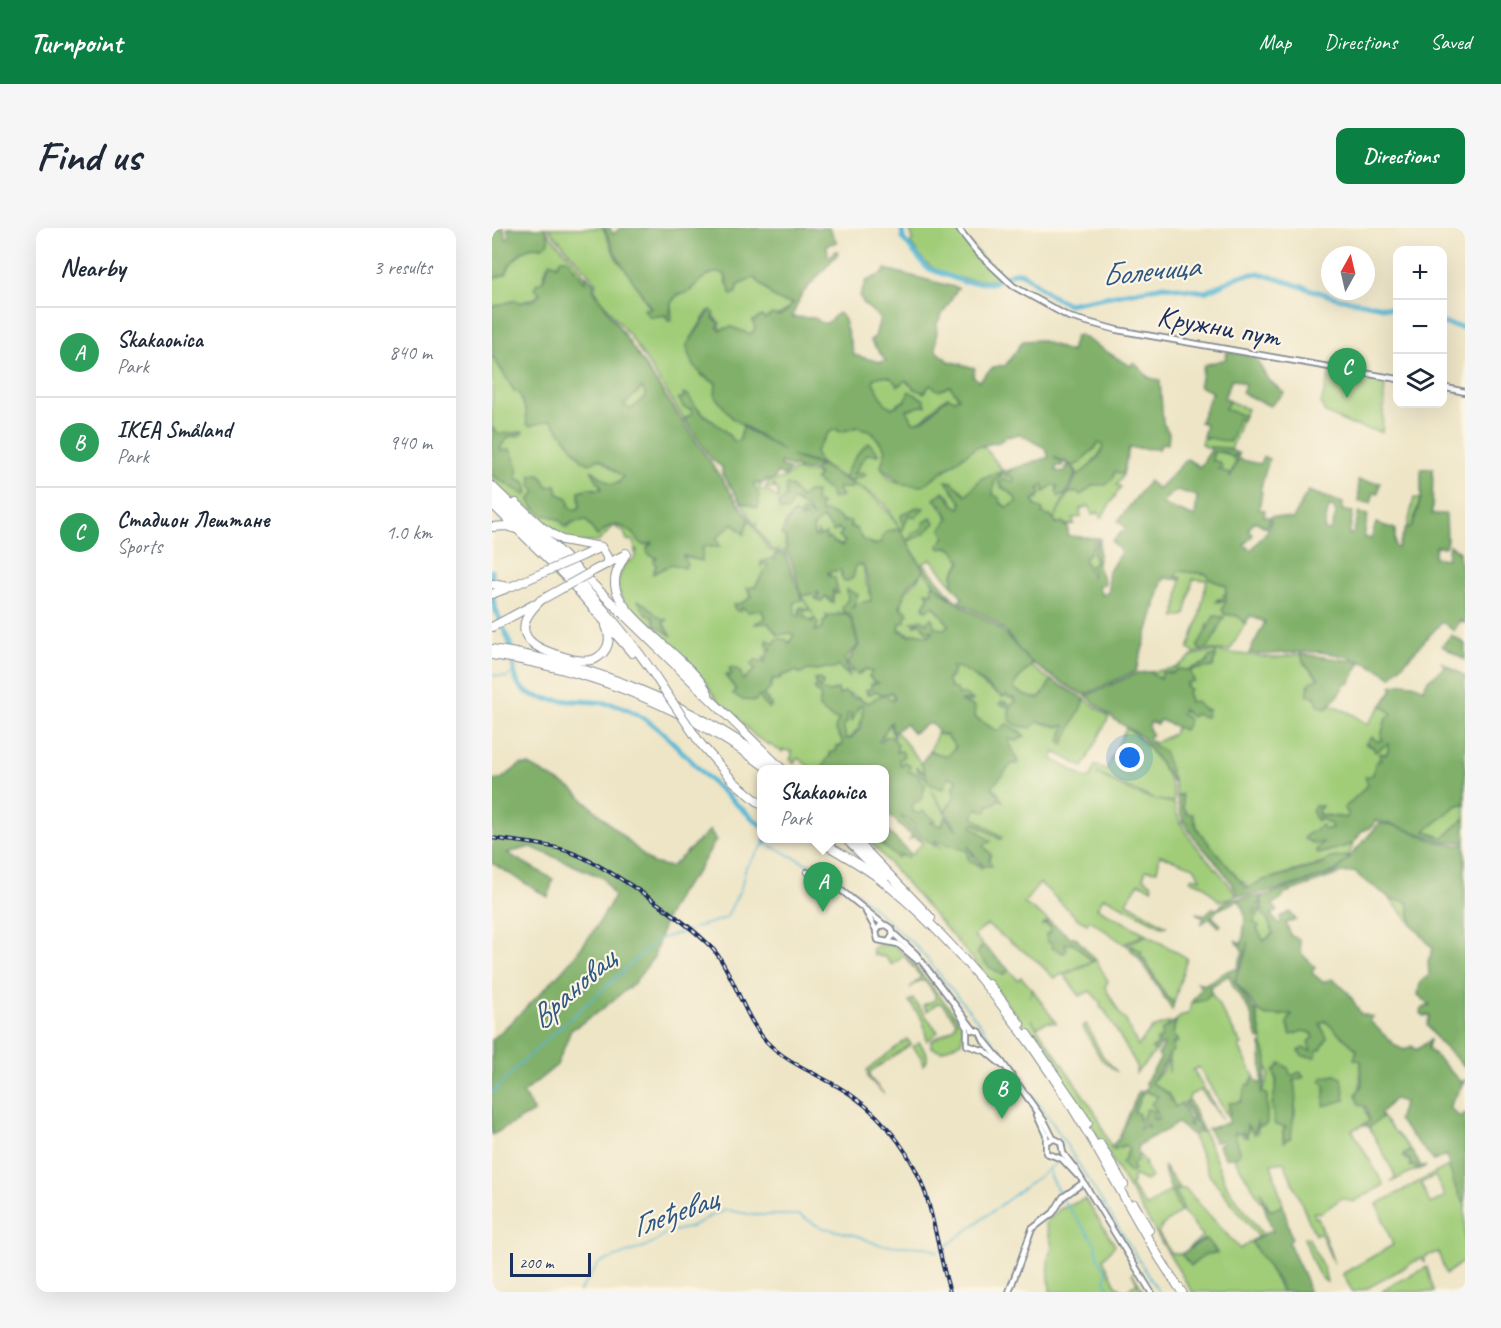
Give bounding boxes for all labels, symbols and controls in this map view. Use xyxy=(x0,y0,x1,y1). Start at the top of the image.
text: Turnpoint xyxy=(30,25,122,60)
text: Map xyxy=(1259,29,1291,55)
text: Directions xyxy=(1324,29,1397,55)
text: Saved xyxy=(1430,29,1471,55)
button: Directions xyxy=(1336,128,1465,184)
text: Find us xyxy=(36,130,141,183)
water label: Болечица xyxy=(1099,245,1204,296)
north arrow xyxy=(1321,246,1375,300)
map controls xyxy=(1393,246,1447,408)
button: + xyxy=(1393,246,1447,300)
text: Nearby xyxy=(60,251,125,284)
text: 3 results xyxy=(373,255,432,280)
street label: Кружни пут xyxy=(1154,296,1285,356)
button: − xyxy=(1393,300,1447,354)
text: Skakaonica xyxy=(117,326,203,354)
text: A xyxy=(74,340,85,365)
text: 840 m xyxy=(389,340,432,365)
pin: C xyxy=(1328,348,1366,398)
text: Park xyxy=(117,354,149,379)
button: layers xyxy=(1393,354,1447,408)
text: IKEA Småland xyxy=(117,416,231,444)
text: B xyxy=(74,430,85,455)
text: 940 m xyxy=(389,430,432,455)
text: Park xyxy=(117,444,149,469)
text: Стадион Лештане xyxy=(117,506,270,534)
text: C xyxy=(75,520,84,545)
text: 1.0 km xyxy=(386,520,432,545)
text: Sports xyxy=(117,534,162,559)
your location xyxy=(1115,743,1144,772)
popup xyxy=(757,765,889,843)
text: Skakaonica xyxy=(780,778,866,806)
text: Park xyxy=(780,806,812,831)
pin: A xyxy=(804,862,842,912)
water label: Врановац xyxy=(520,936,627,1038)
pin: B xyxy=(982,1070,1022,1119)
water label: Глеђевац xyxy=(625,1177,726,1247)
scale bar xyxy=(510,1250,591,1278)
text: 200 m xyxy=(519,1253,553,1273)

